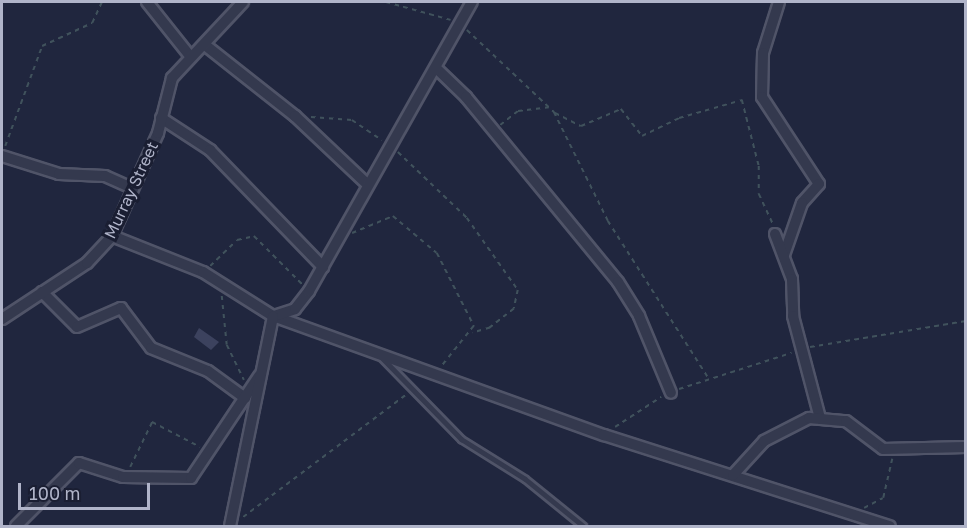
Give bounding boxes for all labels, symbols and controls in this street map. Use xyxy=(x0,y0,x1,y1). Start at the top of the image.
street label: Murray Street xyxy=(100,138,162,242)
scale bar xyxy=(21,471,153,509)
text: 100 m xyxy=(29,482,80,504)

